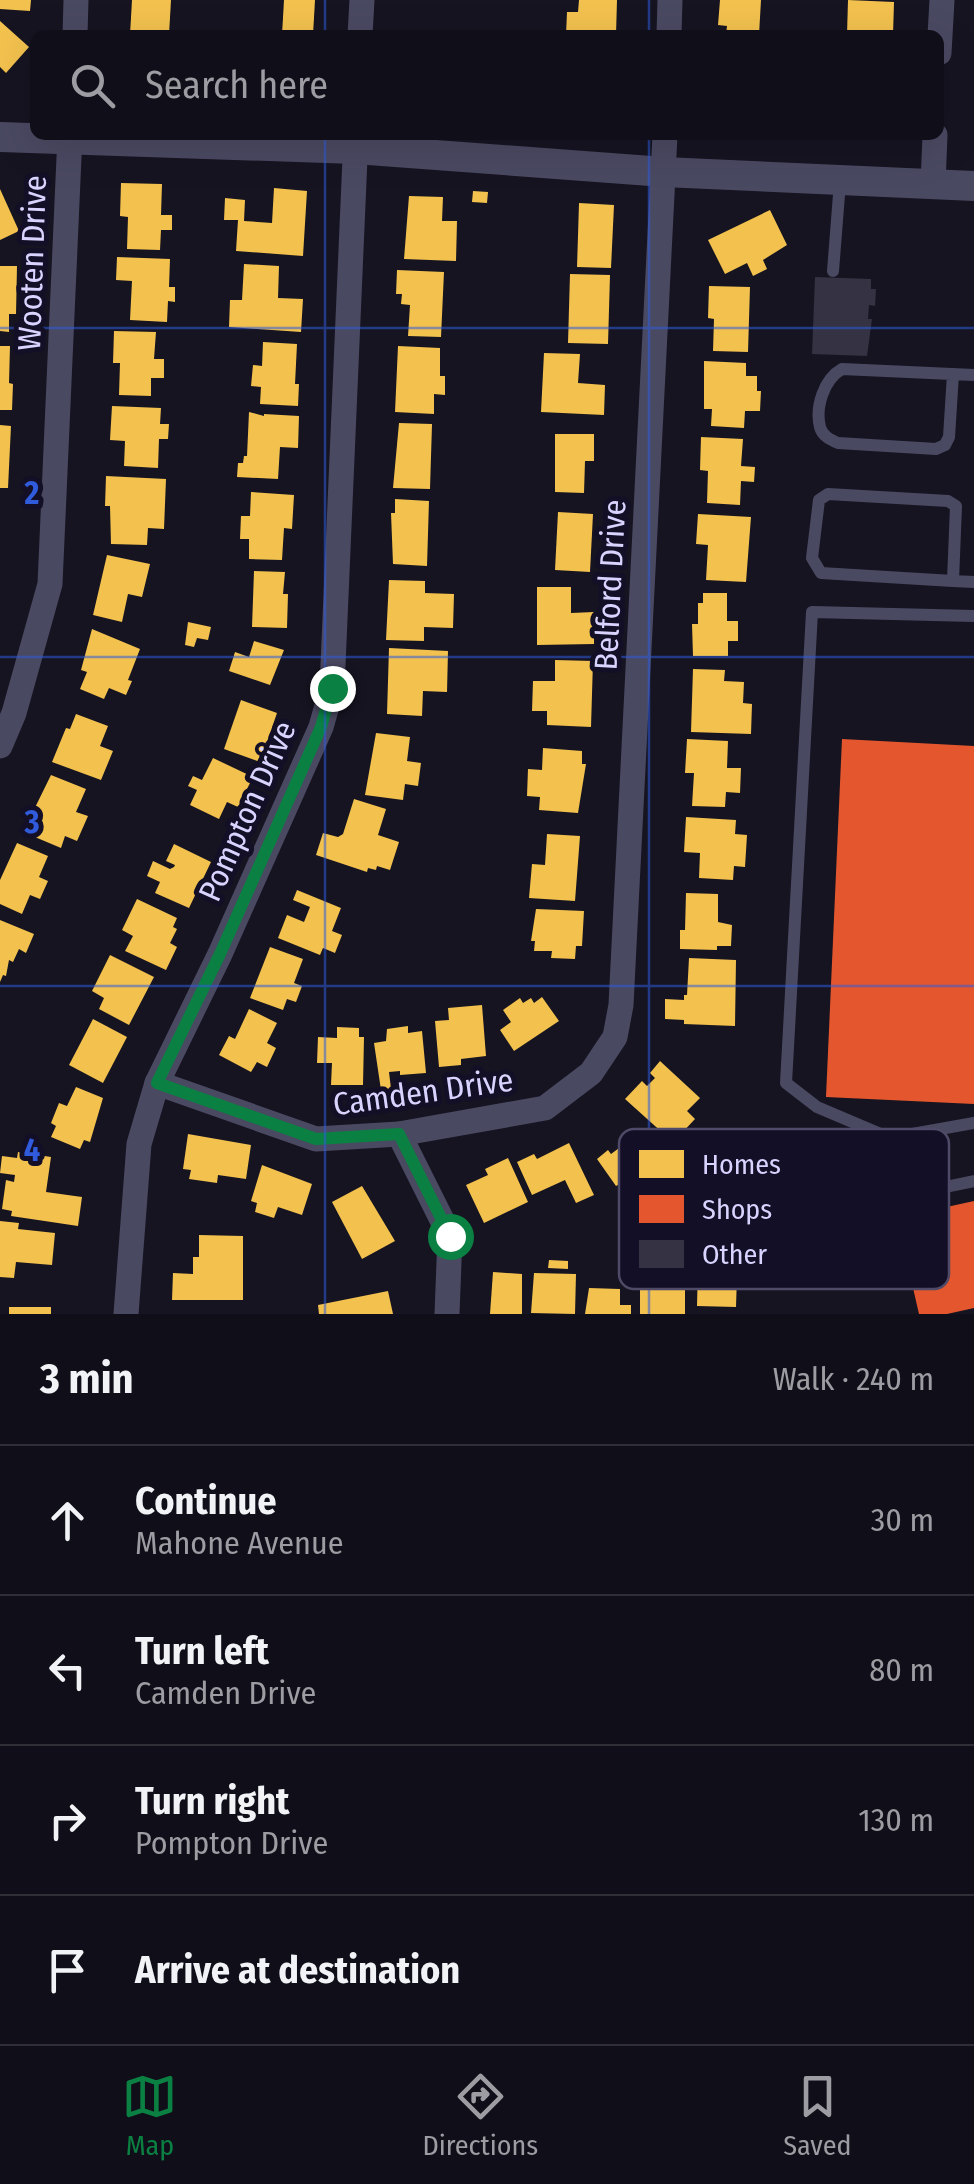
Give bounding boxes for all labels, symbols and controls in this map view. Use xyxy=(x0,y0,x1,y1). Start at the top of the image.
search box xyxy=(30,30,944,140)
icon: search xyxy=(65,58,120,113)
text: Search here xyxy=(145,62,328,108)
street label: Wooten Drive xyxy=(10,175,54,351)
text: 2 xyxy=(24,474,40,512)
street label: Belford Drive xyxy=(587,499,633,671)
route end xyxy=(310,666,356,712)
street label: Pompton Drive xyxy=(190,715,304,907)
text: 3 xyxy=(23,803,40,841)
street label: Camden Drive xyxy=(331,1061,515,1123)
legend xyxy=(619,1129,949,1289)
text: 4 xyxy=(24,1131,40,1169)
text: Homes xyxy=(702,1148,781,1181)
text: Shops xyxy=(702,1193,772,1226)
route start xyxy=(428,1214,474,1260)
text: Other xyxy=(702,1238,767,1271)
text: 3 min xyxy=(40,1354,134,1404)
text: Walk · 240 m xyxy=(773,1360,934,1398)
text: Continue xyxy=(135,1478,276,1524)
icon: ahead xyxy=(40,1493,95,1548)
text: 30 m xyxy=(871,1501,934,1539)
text: Mahone Avenue xyxy=(135,1524,343,1562)
text: Turn left xyxy=(135,1628,269,1674)
icon: left xyxy=(40,1643,95,1698)
text: 80 m xyxy=(869,1651,934,1689)
text: Camden Drive xyxy=(135,1674,316,1712)
text: Turn right xyxy=(135,1778,289,1824)
icon: right xyxy=(40,1793,95,1848)
text: 130 m xyxy=(858,1801,934,1839)
text: Pompton Drive xyxy=(135,1824,328,1862)
icon: arrive xyxy=(40,1943,95,1998)
text: Arrive at destination xyxy=(135,1947,460,1993)
tab: Map xyxy=(122,2069,177,2162)
tab: Directions xyxy=(422,2069,538,2162)
tab: Saved xyxy=(783,2069,852,2162)

